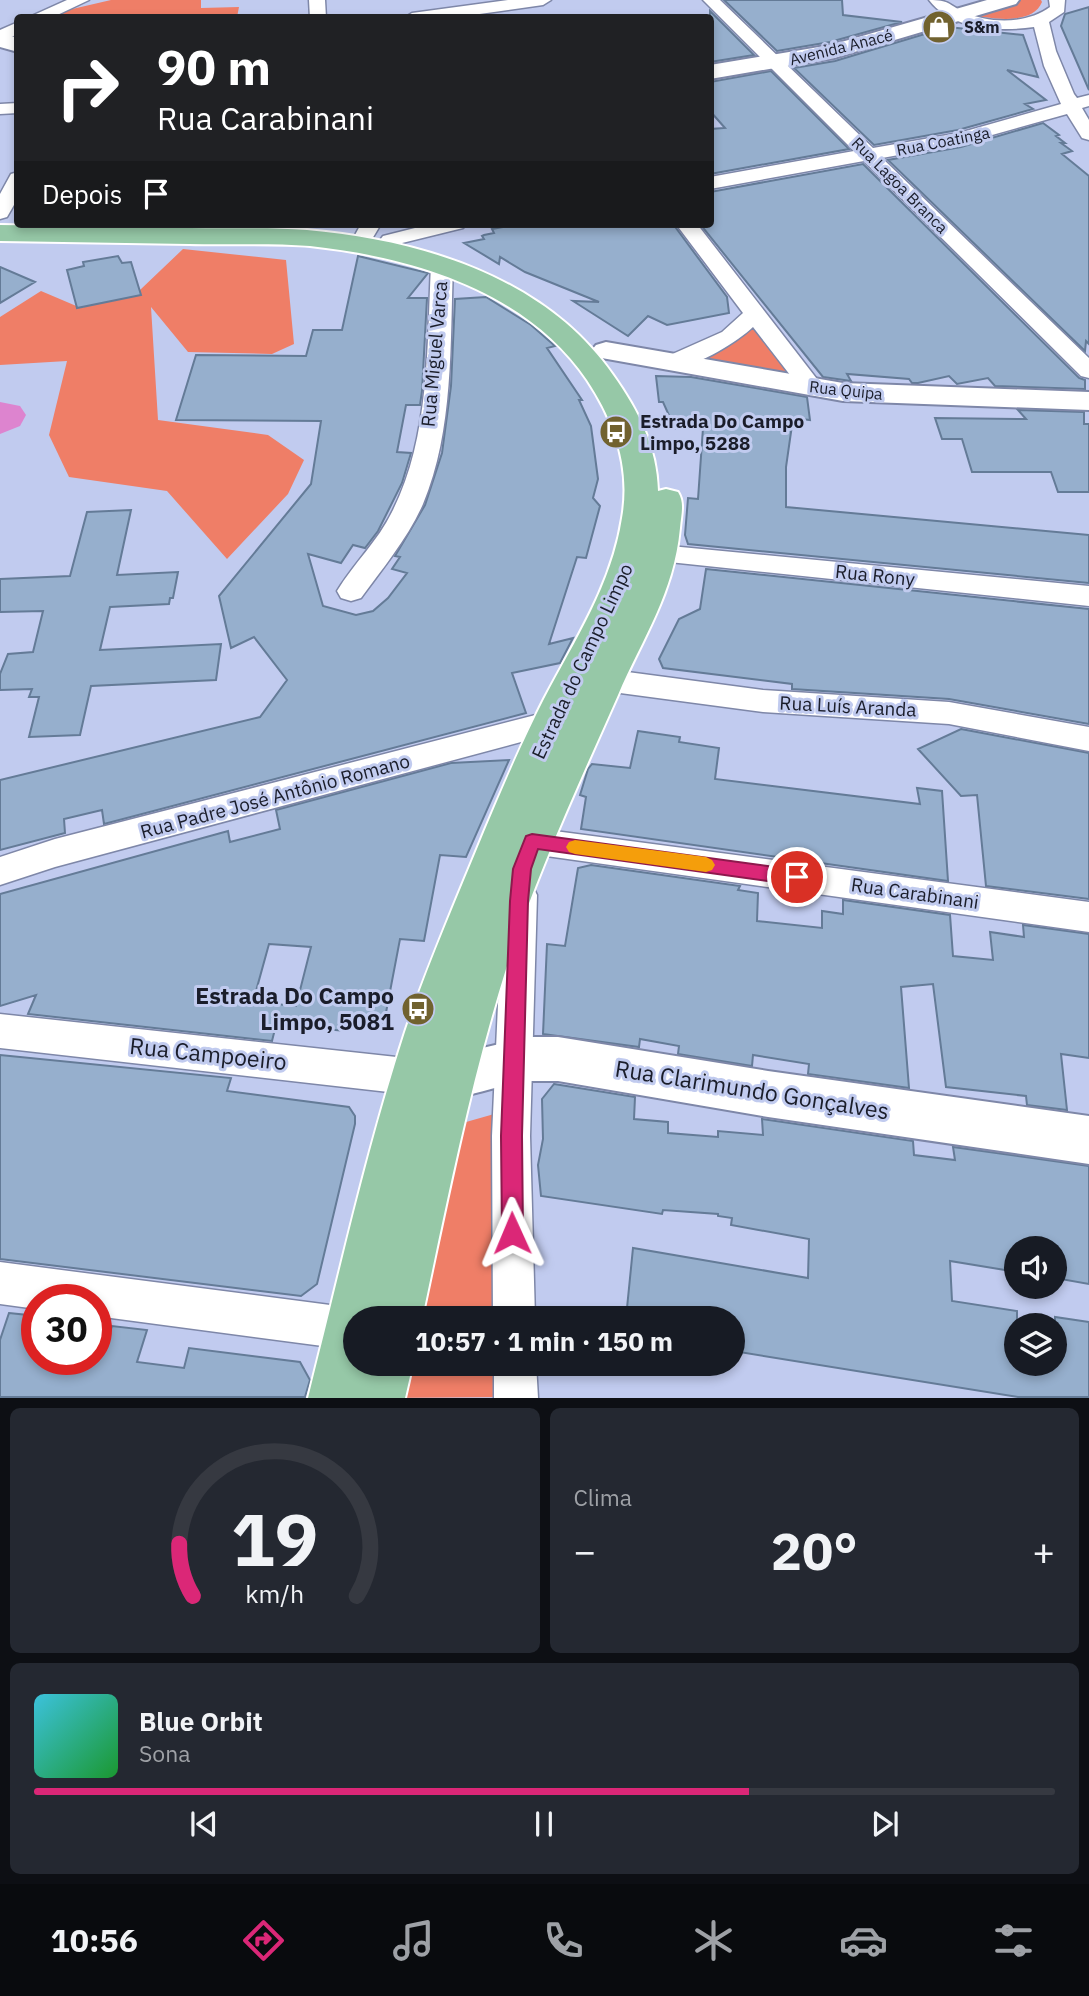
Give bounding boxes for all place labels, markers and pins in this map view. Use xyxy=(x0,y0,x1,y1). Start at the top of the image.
shop icon: S&m xyxy=(920,8,958,46)
place label: S&m xyxy=(964,17,1000,37)
place label: Estrada Do Campo Limpo, 5288 xyxy=(640,409,804,455)
bus stop icon: Estrada Do Campo Limpo, 5288 xyxy=(597,413,635,451)
pin xyxy=(767,847,827,907)
place label: Estrada Do Campo Limpo, 5081 xyxy=(195,980,394,1036)
bus stop icon: Estrada Do Campo Limpo, 5081 xyxy=(399,990,437,1028)

